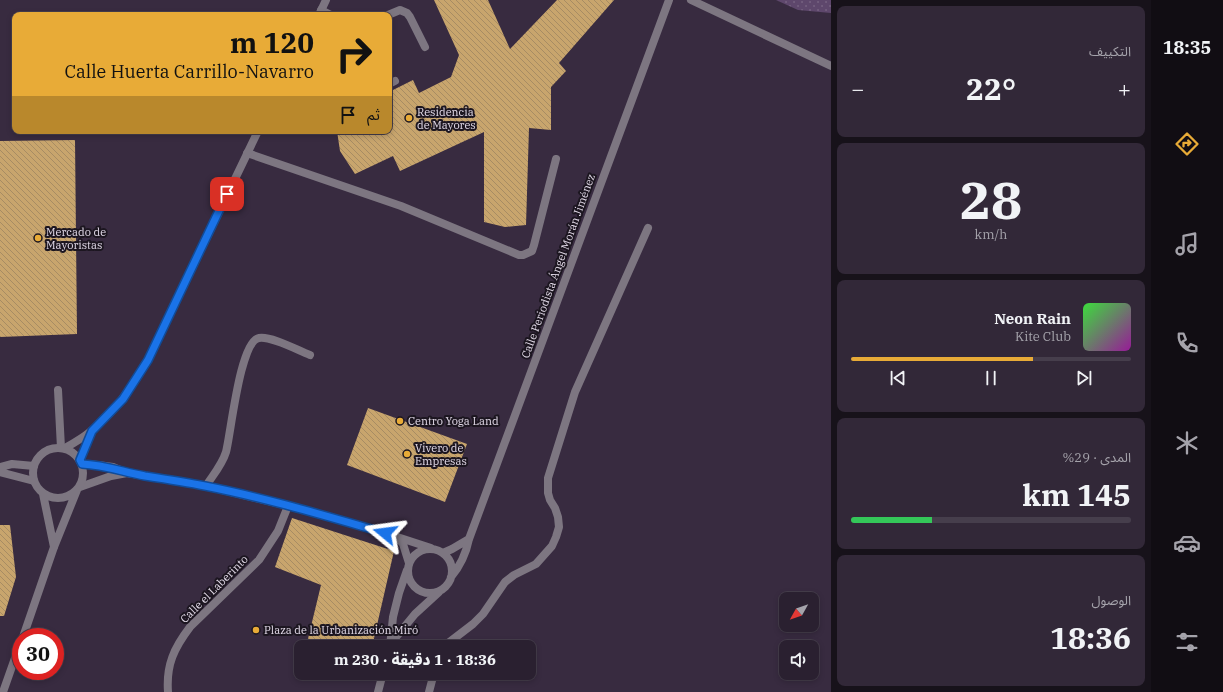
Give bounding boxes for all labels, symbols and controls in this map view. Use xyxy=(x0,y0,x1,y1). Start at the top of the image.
text: 120 m xyxy=(230,24,314,61)
icon: right xyxy=(328,28,380,80)
text: 18:35 xyxy=(1163,36,1211,59)
text: التكييف xyxy=(1089,43,1131,60)
text: Calle Huerta Carrillo-Navarro xyxy=(64,60,314,83)
text: 22° xyxy=(966,69,1016,108)
text: − xyxy=(851,74,864,103)
text: + xyxy=(1118,74,1131,103)
icon: arrive xyxy=(337,104,359,126)
text: ثم xyxy=(367,105,380,124)
place label: Residencia de Mayores xyxy=(417,105,476,132)
marker: Residencia de Mayores xyxy=(404,113,414,123)
icon: directions xyxy=(1173,130,1201,158)
text: 28 xyxy=(960,166,1022,233)
street label: Calle Periodista Ángel Morán Jiménez xyxy=(518,172,598,360)
pin xyxy=(210,177,244,211)
icon: arrive xyxy=(216,183,238,205)
place label: Mercado de Mayoristas xyxy=(46,225,106,252)
text: km/h xyxy=(975,226,1007,243)
icon: music xyxy=(1173,230,1201,258)
marker: Mercado de Mayoristas xyxy=(33,233,43,243)
text: Neon Rain xyxy=(994,309,1071,328)
text: Kite Club xyxy=(1015,328,1071,345)
icon: phone xyxy=(1173,329,1201,357)
icon: previous xyxy=(887,367,909,389)
icon: pause xyxy=(980,367,1002,389)
icon: next xyxy=(1073,367,1095,389)
place label: Centro Yoga Land xyxy=(408,414,499,428)
marker: Centro Yoga Land xyxy=(395,416,405,426)
icon: climate xyxy=(1173,429,1201,457)
place label: Vivero de Empresas xyxy=(415,441,467,468)
marker: Vivero de Empresas xyxy=(402,449,412,459)
text: المدى · 29% xyxy=(1062,449,1131,466)
text: 145 km xyxy=(1022,475,1131,514)
position arrow xyxy=(364,512,406,554)
icon: car xyxy=(1173,529,1201,557)
street label: Calle el Laberinto xyxy=(177,552,251,626)
north arrow xyxy=(779,592,819,632)
map controls xyxy=(779,592,819,680)
text: الوصول xyxy=(1091,592,1131,609)
text: 18:36 xyxy=(1050,618,1131,657)
place label: Plaza de la Urbanización Miró xyxy=(264,623,418,637)
marker: Plaza de la Urbanización Miró xyxy=(251,625,261,635)
speed limit sign: 30 xyxy=(12,628,64,680)
icon: filters xyxy=(1173,628,1201,656)
button: sound xyxy=(779,640,819,680)
text: 18:36 · 1 دقيقة · 230 m xyxy=(334,650,496,669)

